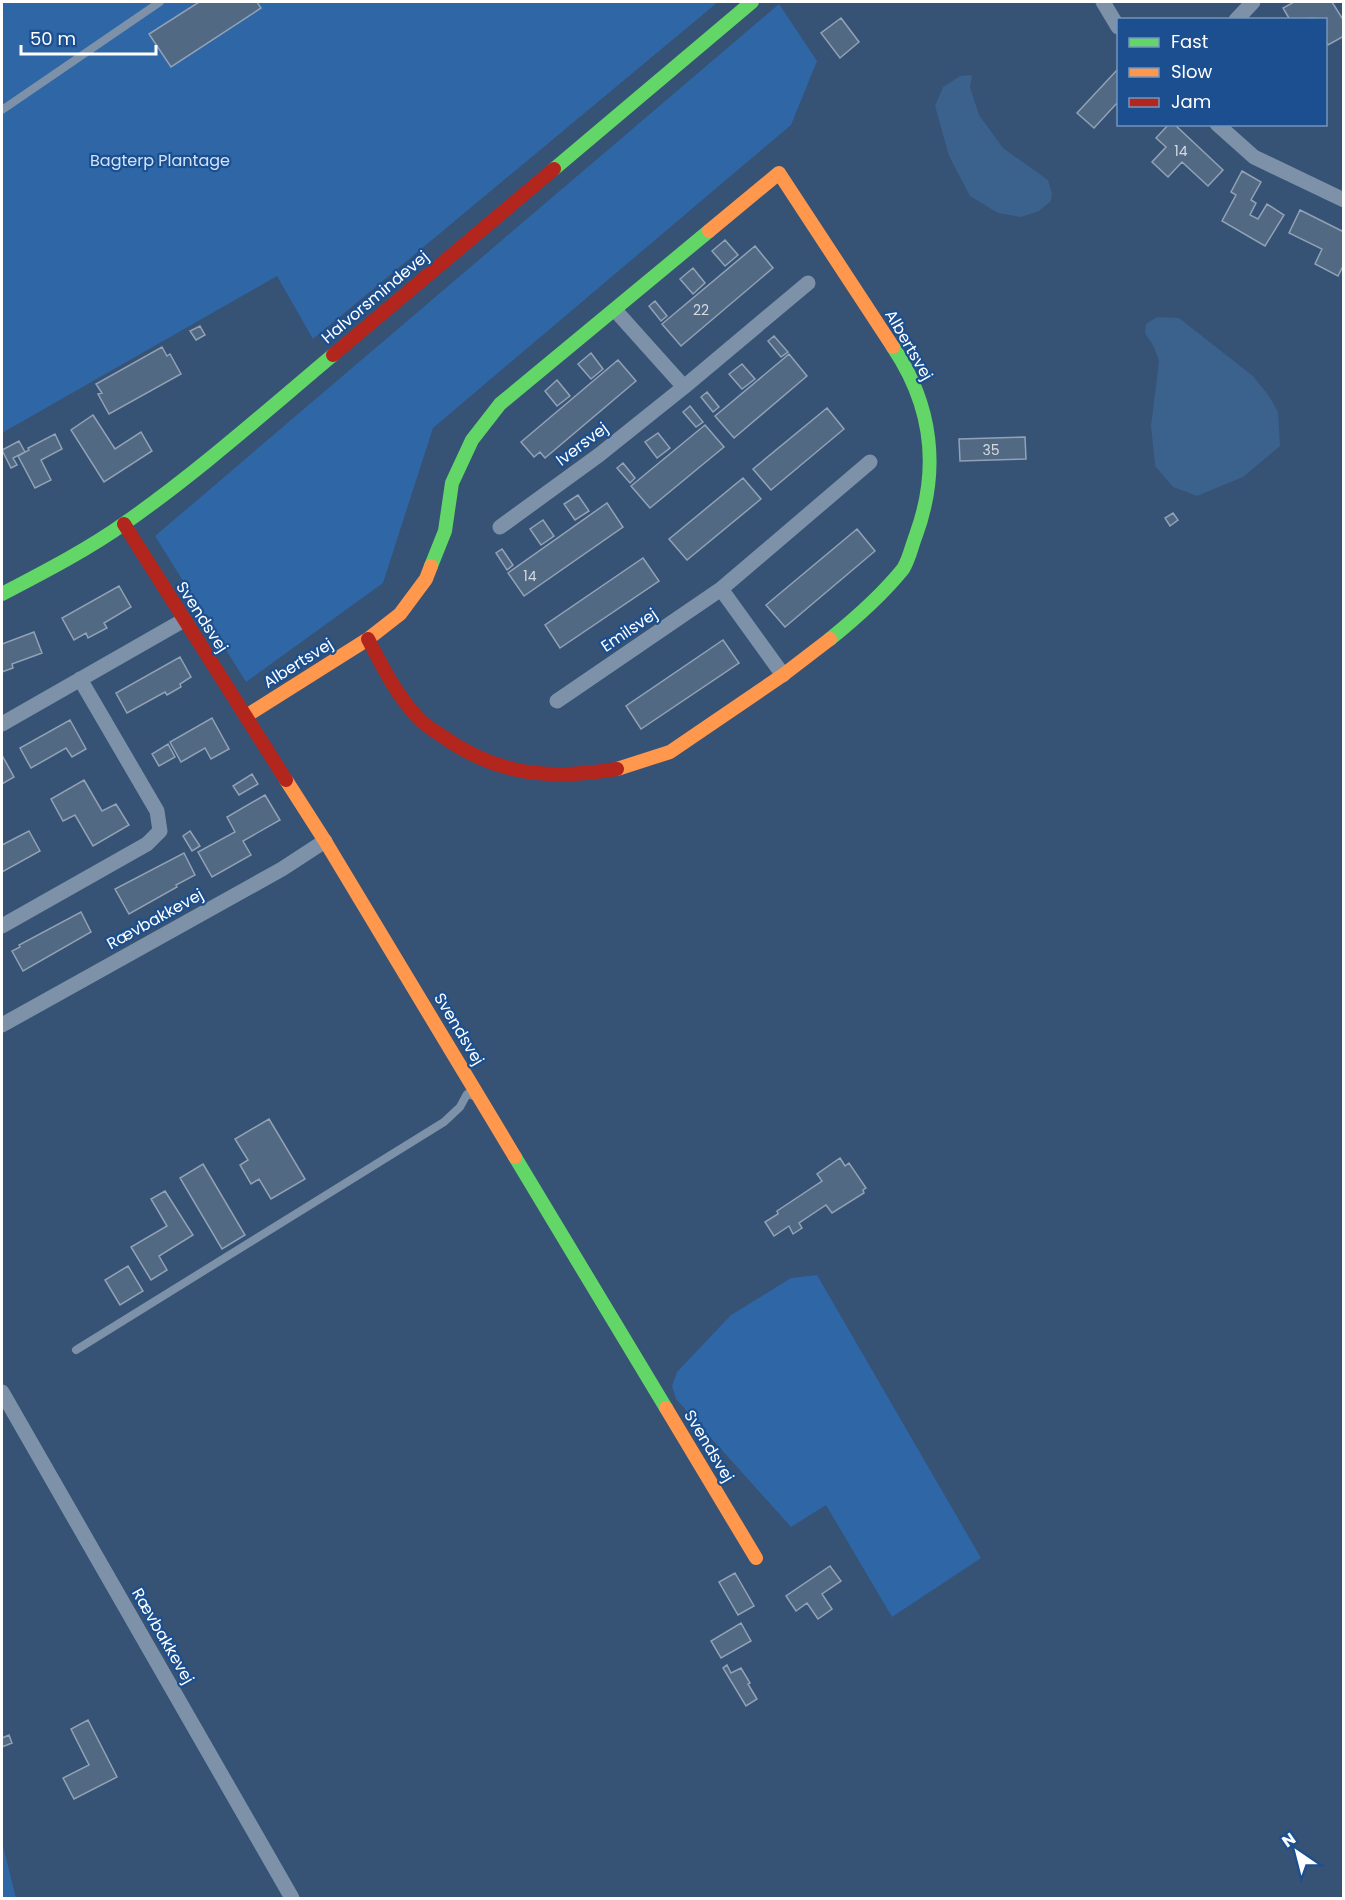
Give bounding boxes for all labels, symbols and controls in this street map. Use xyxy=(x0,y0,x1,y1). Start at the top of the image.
scale bar xyxy=(21,18,156,56)
legend xyxy=(1117,18,1327,126)
text: 50 m xyxy=(30,26,76,51)
text: Fast xyxy=(1171,29,1208,54)
text: Slow xyxy=(1171,59,1213,84)
text: Jam xyxy=(1171,89,1211,114)
house number: 14 xyxy=(1174,141,1188,161)
park label: Bagterp Plantage xyxy=(90,149,230,172)
street label: Halvorsmindevej xyxy=(316,245,434,349)
house number: 22 xyxy=(693,300,709,320)
street label: Albertsvej xyxy=(879,305,939,385)
street label: Iversvej xyxy=(551,417,613,471)
house number: 35 xyxy=(982,440,1000,460)
house number: 14 xyxy=(523,566,537,586)
street label: Svendsvej xyxy=(170,577,234,657)
street label: Emilsvej xyxy=(596,603,662,657)
street label: Albertsvej xyxy=(259,632,337,694)
street label: Rævbakkevej xyxy=(103,883,207,955)
street label: Svendsvej xyxy=(428,989,490,1069)
street label: Svendsvej xyxy=(678,1406,740,1486)
street label: Rævbakkevej xyxy=(126,1584,200,1688)
north arrow xyxy=(1267,1822,1327,1882)
text: N xyxy=(1277,1827,1300,1853)

